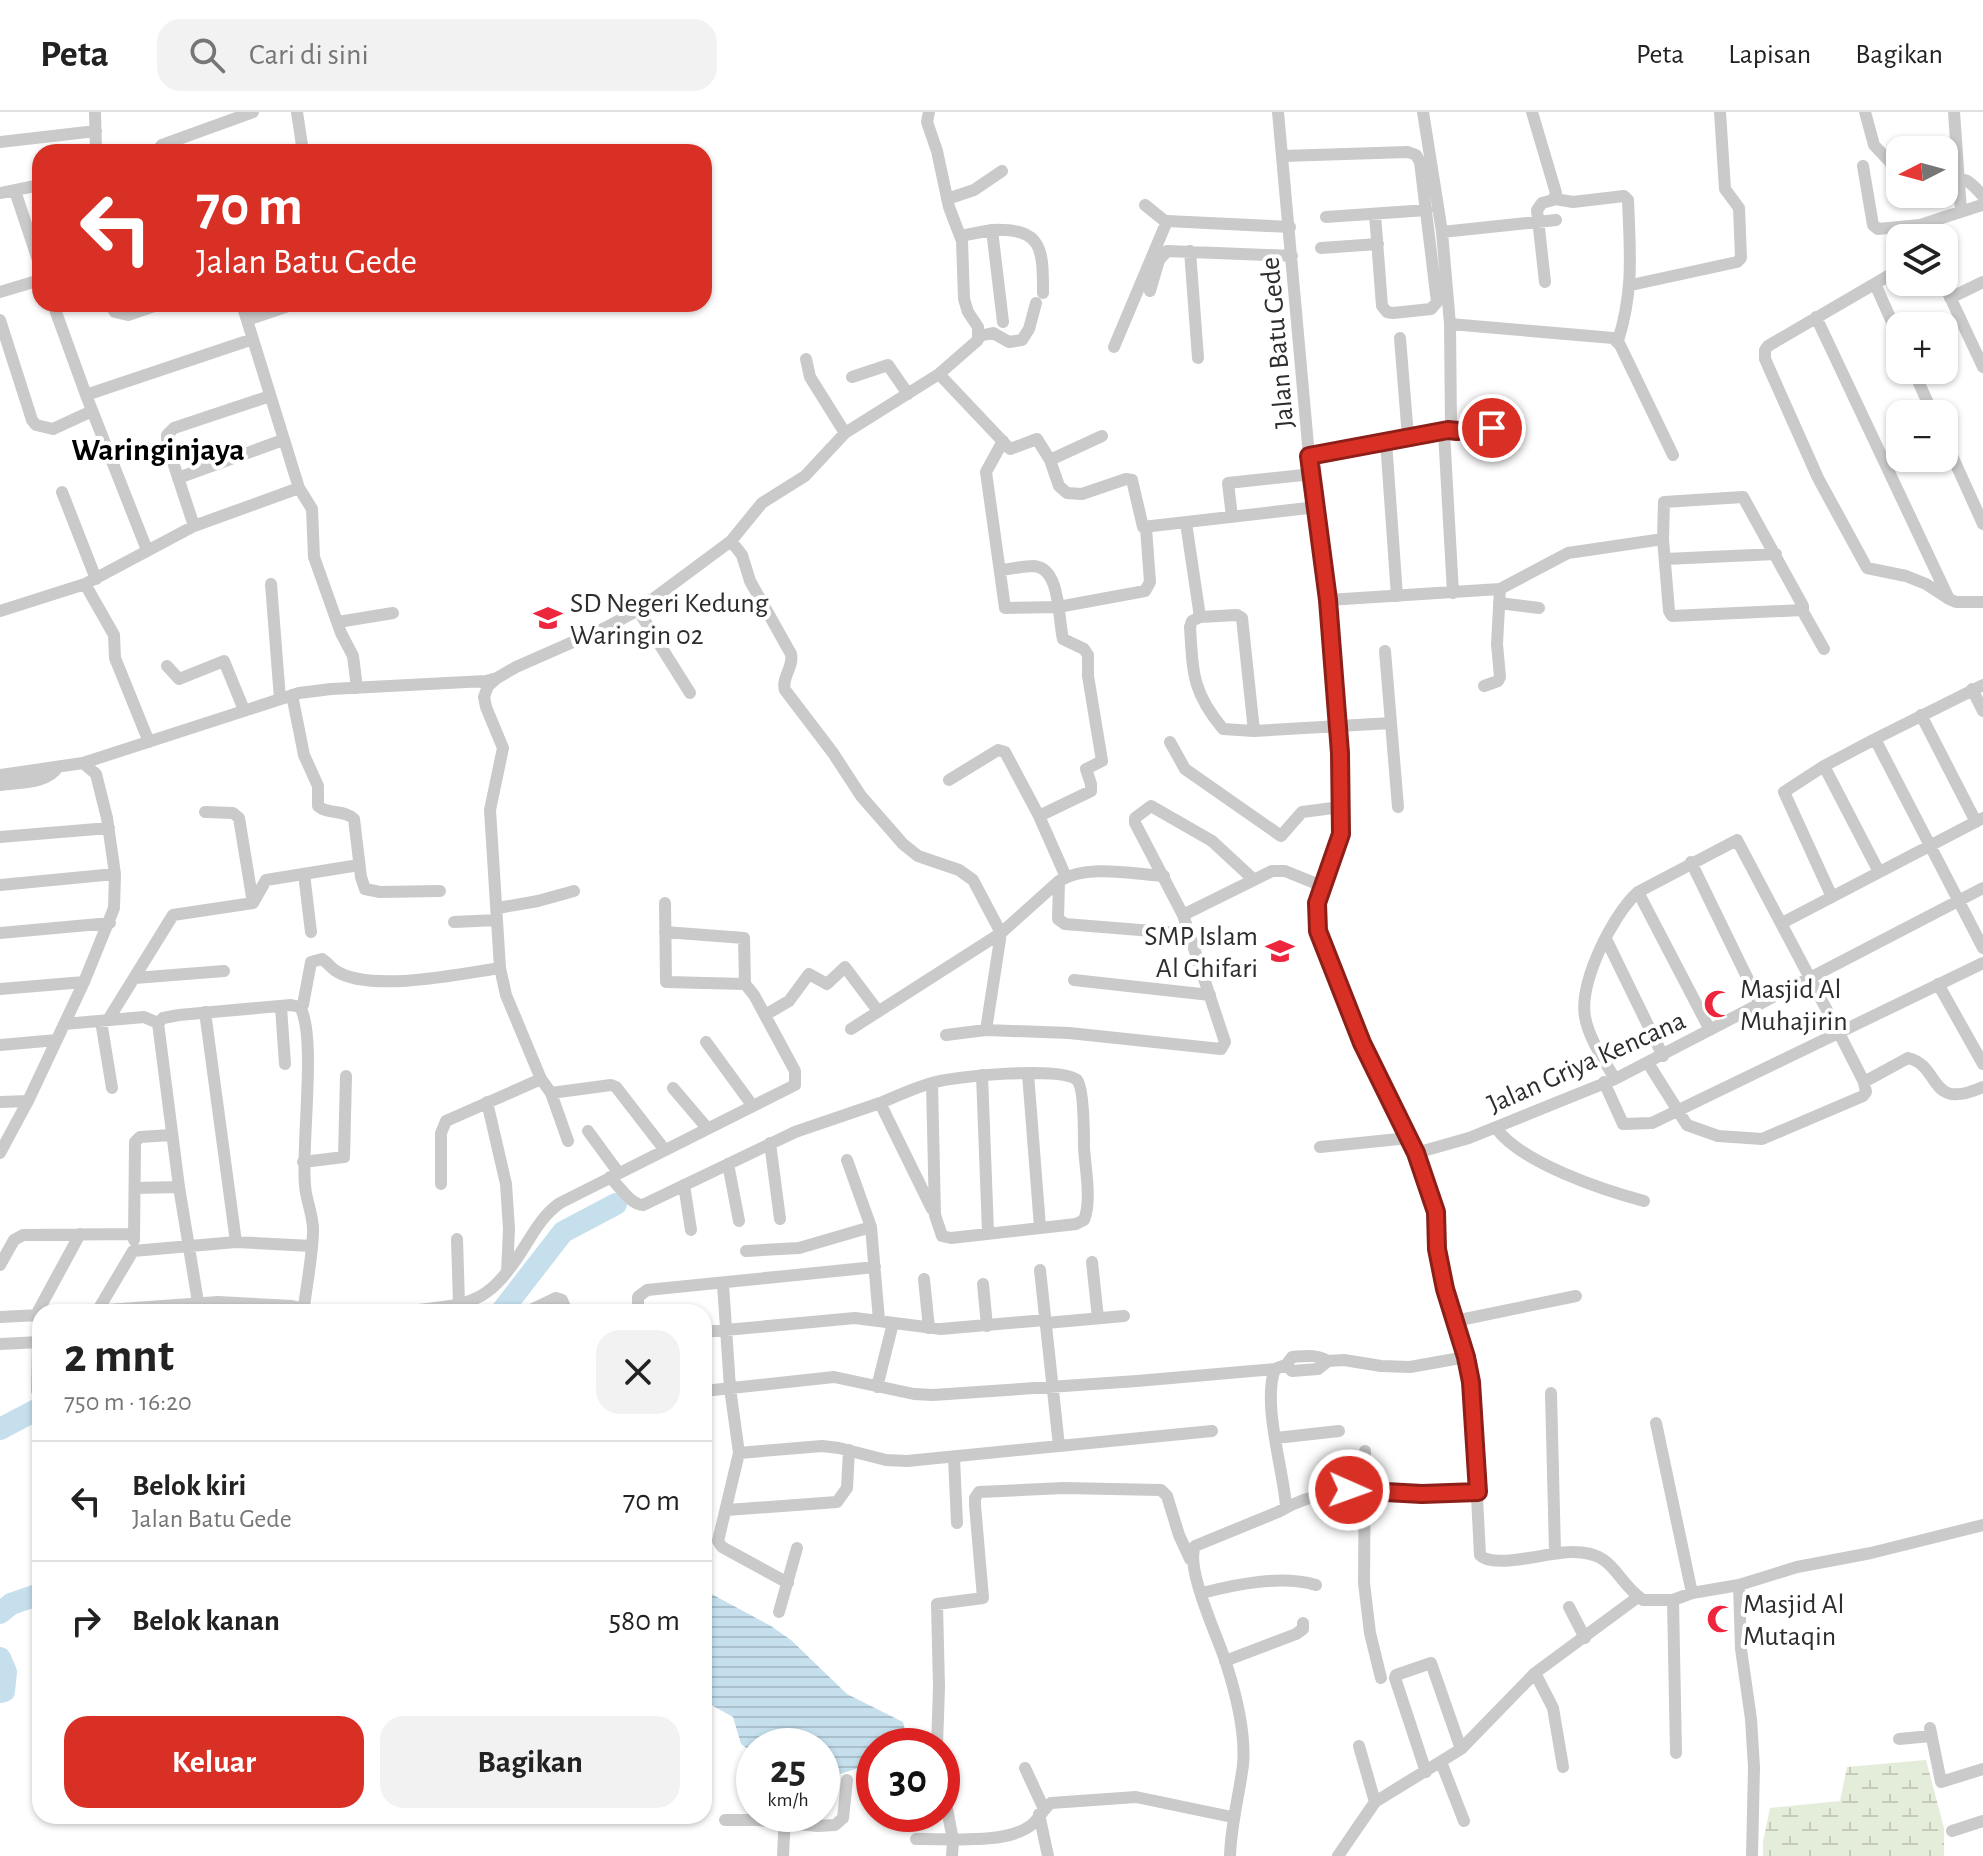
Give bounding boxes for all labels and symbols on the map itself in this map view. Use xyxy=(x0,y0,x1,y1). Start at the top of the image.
north arrow xyxy=(1886,136,1958,208)
street label: Jalan Batu Gede xyxy=(1257,256,1299,430)
pin xyxy=(1458,394,1526,462)
district label: Waringinjaya xyxy=(71,434,245,466)
place label: SD Negeri Kedung Waringin 02 xyxy=(570,590,769,650)
school or university icon: SD Negeri Kedung Waringin 02 xyxy=(533,603,563,633)
place label: SMP Islam Al Ghifari xyxy=(1144,923,1258,983)
school or university icon: SMP Islam Al Ghifari xyxy=(1265,936,1295,966)
place label: Masjid Al Muhajirin xyxy=(1740,976,1848,1036)
mosque icon: Masjid Al Muhajirin xyxy=(1703,989,1733,1019)
street label: Jalan Griya Kencana xyxy=(1484,1007,1690,1119)
position arrow xyxy=(1307,1448,1391,1532)
place label: Masjid Al Mutaqin xyxy=(1743,1591,1845,1651)
mosque icon: Masjid Al Mutaqin xyxy=(1706,1604,1736,1634)
speed limit sign: 30 xyxy=(856,1728,960,1832)

